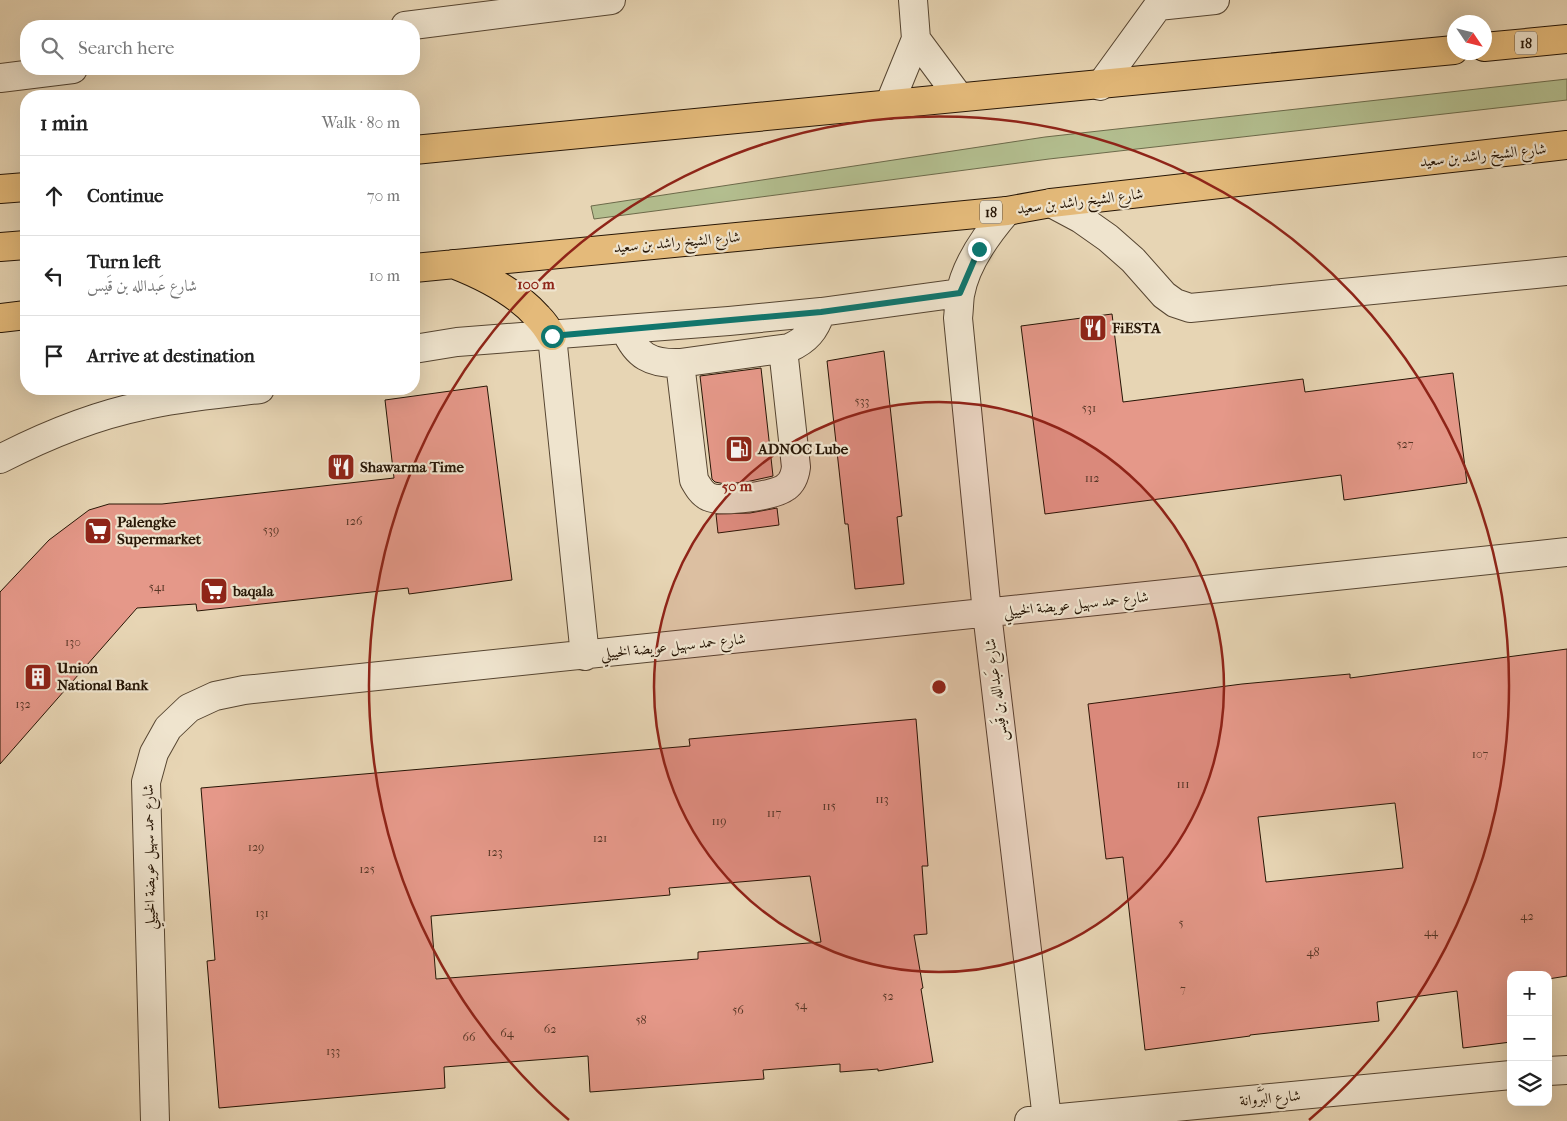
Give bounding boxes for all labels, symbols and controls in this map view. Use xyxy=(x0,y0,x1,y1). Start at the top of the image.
north arrow xyxy=(1447,15,1492,60)
search box xyxy=(20,20,420,75)
road number: 18 xyxy=(1515,32,1537,54)
icon: search xyxy=(38,34,66,62)
text: Search here xyxy=(78,37,174,59)
text: 1 min xyxy=(40,111,88,135)
text: Walk · 80 m xyxy=(322,113,400,132)
street label: شارع الشيخ راشد بن سعيد xyxy=(1419,139,1548,176)
icon: ahead xyxy=(40,182,68,210)
street label: شارع الشيخ راشد بن سعيد xyxy=(1016,184,1145,223)
text: Continue xyxy=(87,185,163,207)
text: 70 m xyxy=(367,186,400,205)
road number: 18 xyxy=(980,200,1002,223)
street label: شارع الشيخ راشد بن سعيد xyxy=(613,227,742,261)
route end xyxy=(968,238,991,261)
text: Turn left xyxy=(87,251,161,273)
icon: left xyxy=(40,262,68,290)
text: 10 m xyxy=(369,266,400,285)
text: 100 m xyxy=(517,275,555,293)
text: شارع عَبدالله بن قَيس xyxy=(87,276,197,295)
restaurant icon: FiESTA xyxy=(1078,313,1108,343)
place label: FiESTA xyxy=(1111,319,1162,337)
route start xyxy=(541,325,564,348)
icon: arrive xyxy=(40,342,68,370)
text: Arrive at destination xyxy=(87,345,255,367)
house number: 533 xyxy=(854,394,870,408)
house number: 531 xyxy=(1082,401,1096,415)
fuel station icon: ADNOC Lube xyxy=(724,434,754,464)
house number: 527 xyxy=(1396,437,1414,451)
place label: ADNOC Lube xyxy=(757,440,849,458)
restaurant icon: Shawarma Time xyxy=(326,452,356,482)
place label: Shawarma Time xyxy=(360,458,464,476)
house number: 112 xyxy=(1085,471,1099,485)
text: 50 m xyxy=(722,477,753,495)
place label: Palengke Supermarket xyxy=(117,513,202,548)
house number: 126 xyxy=(346,514,363,528)
supermarket icon: Palengke Supermarket xyxy=(83,516,113,546)
house number: 539 xyxy=(263,523,279,537)
supermarket icon: baqala xyxy=(199,576,229,606)
house number: 541 xyxy=(149,580,165,594)
place label: baqala xyxy=(232,582,275,600)
street label: شارع حمد سهيل عويضة الخييلي xyxy=(1003,587,1150,626)
street label: شارع حمد سهيل عويضة الخييلي xyxy=(600,629,747,668)
house number: 130 xyxy=(65,635,81,649)
street label: شارع عَبدالله بن قَيس xyxy=(979,637,1015,743)
place label: Union National Bank xyxy=(56,659,150,694)
building icon: Union National Bank xyxy=(23,662,53,692)
centre of rings xyxy=(930,678,948,696)
house number: 132 xyxy=(15,697,31,711)
house number: 107 xyxy=(1472,747,1489,761)
house number: 111 xyxy=(1177,777,1189,791)
street label: شارع حمد سهيل عويضة الخييلي xyxy=(139,784,164,930)
house number: 113 xyxy=(875,792,889,806)
house number: 115 xyxy=(822,799,836,813)
house number: 117 xyxy=(767,806,781,820)
house number: 119 xyxy=(712,814,726,828)
house number: 121 xyxy=(593,831,607,845)
house number: 129 xyxy=(248,840,264,854)
house number: 123 xyxy=(487,845,503,859)
house number: 125 xyxy=(359,862,375,876)
house number: 131 xyxy=(255,906,269,920)
house number: 42 xyxy=(1520,909,1534,923)
house number: 5 xyxy=(1178,916,1184,930)
house number: 44 xyxy=(1424,925,1439,939)
house number: 48 xyxy=(1306,945,1320,959)
map controls xyxy=(1507,971,1552,1106)
button: + xyxy=(1507,971,1552,1016)
house number: 7 xyxy=(1180,982,1186,996)
house number: 52 xyxy=(882,989,894,1003)
house number: 54 xyxy=(795,998,808,1012)
house number: 56 xyxy=(732,1003,744,1017)
house number: 58 xyxy=(635,1013,647,1027)
button: − xyxy=(1507,1016,1552,1061)
house number: 62 xyxy=(544,1022,556,1036)
house number: 64 xyxy=(500,1026,515,1040)
house number: 66 xyxy=(463,1030,476,1044)
house number: 133 xyxy=(326,1044,340,1058)
button: layers xyxy=(1507,1061,1552,1106)
street label: شارع البَرَّوانة xyxy=(1238,1083,1302,1114)

